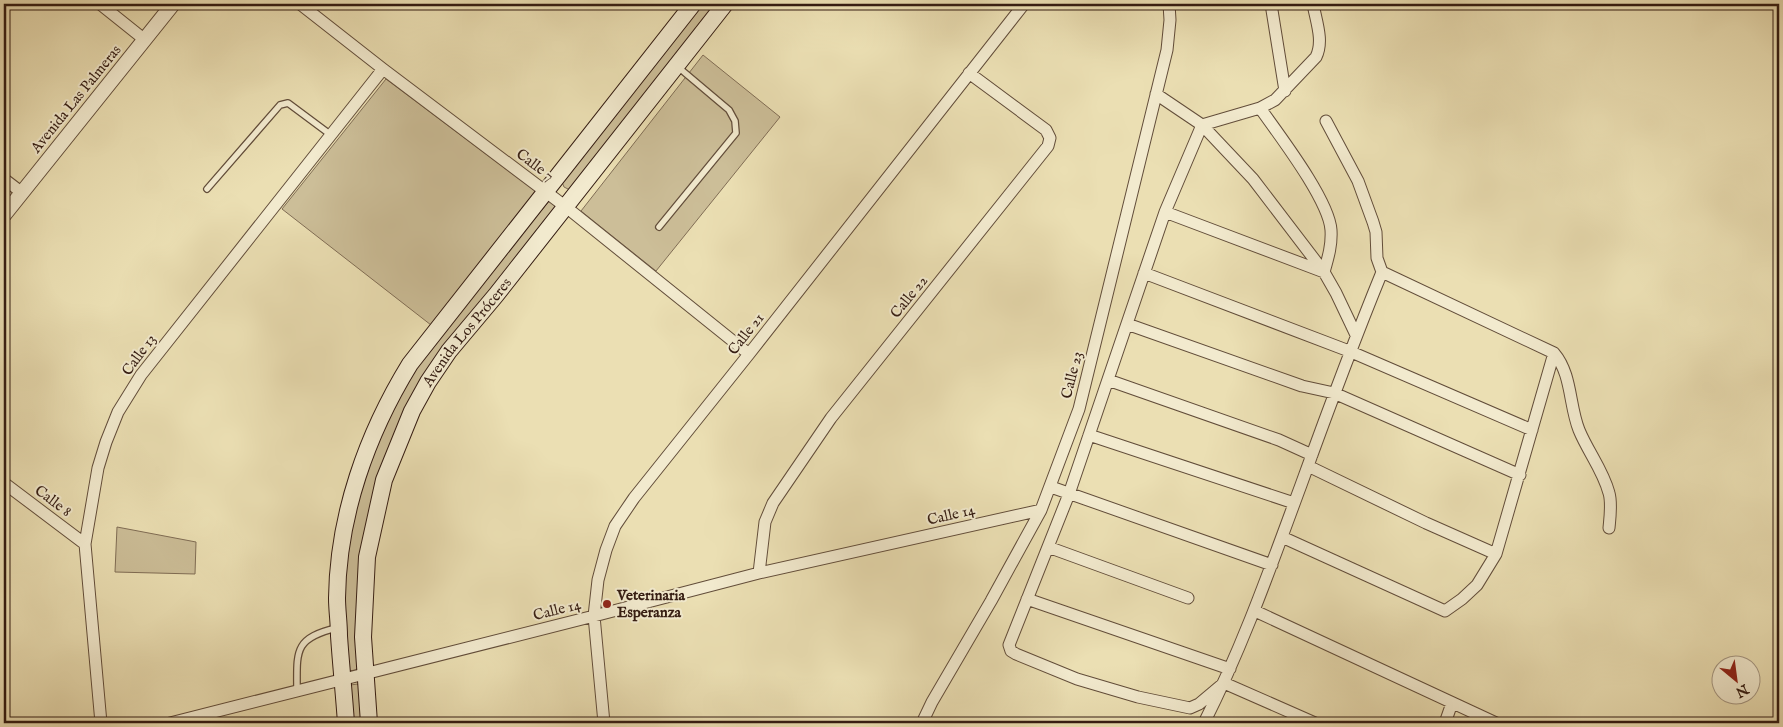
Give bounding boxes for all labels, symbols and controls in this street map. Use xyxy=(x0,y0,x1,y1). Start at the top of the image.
street label: Avenida Las Palmeras xyxy=(26,41,125,158)
street label: Calle 7 xyxy=(512,145,558,185)
street label: Calle 22 xyxy=(886,272,932,322)
street label: Avenida Los Próceres xyxy=(418,274,516,391)
street label: Calle 21 xyxy=(724,309,768,359)
street label: Calle 13 xyxy=(118,331,160,379)
street label: Calle 23 xyxy=(1057,349,1087,401)
street label: Calle 8 xyxy=(31,481,75,521)
street label: Calle 14 xyxy=(925,500,977,530)
place label: Veterinaria Esperanza xyxy=(616,586,685,622)
street label: Calle 14 xyxy=(531,595,583,625)
marker: Veterinaria Esperanza xyxy=(601,598,613,610)
north arrow xyxy=(1710,654,1760,704)
text: N xyxy=(1732,679,1752,701)

